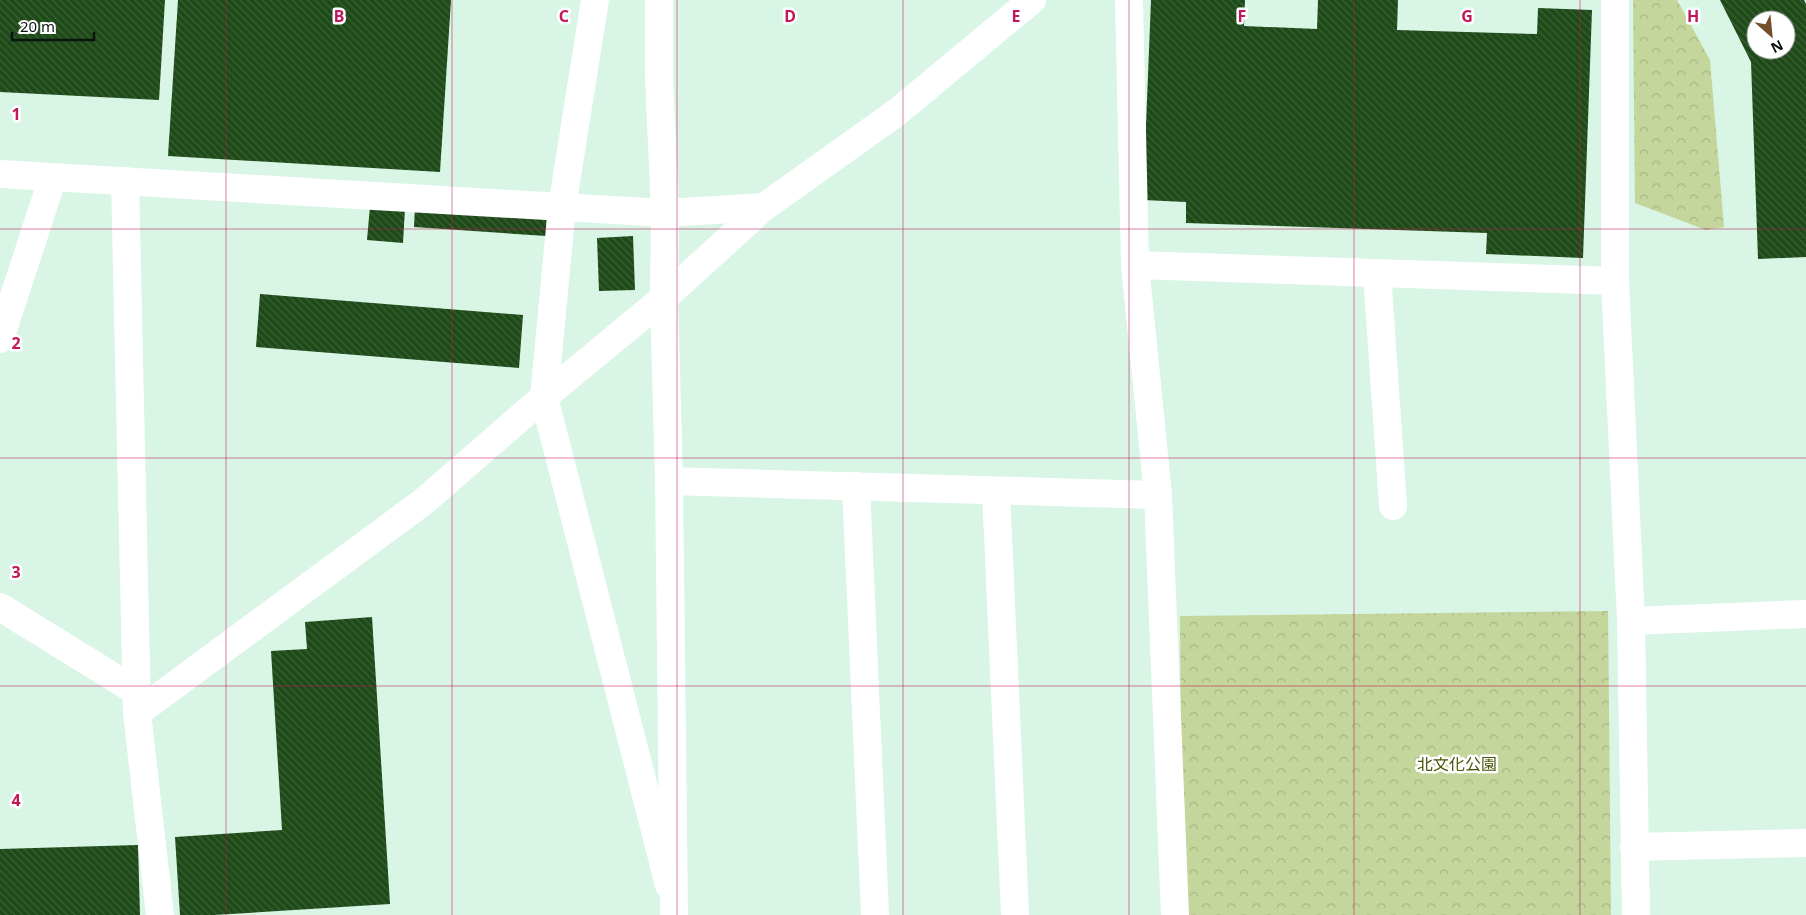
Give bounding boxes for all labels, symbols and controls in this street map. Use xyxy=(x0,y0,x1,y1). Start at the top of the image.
text: B xyxy=(334,5,344,27)
text: C xyxy=(559,5,569,27)
text: D xyxy=(784,5,796,27)
text: E xyxy=(1012,5,1021,27)
text: F xyxy=(1238,5,1246,27)
text: G xyxy=(1461,5,1473,27)
text: H xyxy=(1687,5,1699,27)
scale bar xyxy=(12,10,95,42)
north arrow xyxy=(1746,10,1796,60)
text: 20 m xyxy=(20,16,55,36)
text: N xyxy=(1768,36,1787,58)
text: 1 xyxy=(11,103,21,125)
text: 2 xyxy=(11,332,21,354)
text: 3 xyxy=(11,561,21,583)
park label: 北文化公園 xyxy=(1417,753,1497,775)
text: 4 xyxy=(11,789,21,811)

